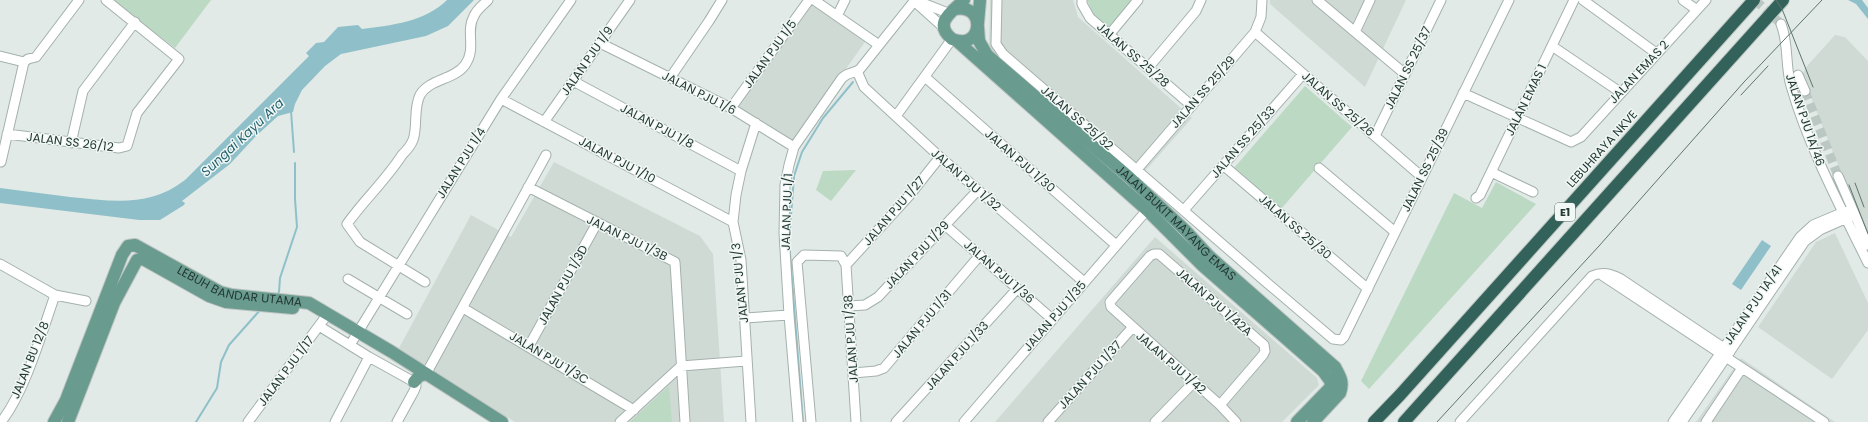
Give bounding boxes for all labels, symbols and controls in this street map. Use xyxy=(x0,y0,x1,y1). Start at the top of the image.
street label: JALAN PJU 1/5 xyxy=(739,16,800,91)
street label: JALAN SS 25/28 xyxy=(1093,18,1173,91)
street label: JALAN PJU 1/9 xyxy=(556,23,617,99)
street label: JALAN SS 25/37 xyxy=(1380,23,1435,112)
street label: JALAN EMAS 2 xyxy=(1605,36,1673,107)
street label: JALAN SS 25/29 xyxy=(1166,52,1239,132)
street label: JALAN EMAS 1 xyxy=(1501,61,1550,139)
street label: JALAN PJU 1/6 xyxy=(659,67,739,119)
street label: JALAN SS 25/26 xyxy=(1298,67,1378,140)
street label: JALAN PJU 1A/46 xyxy=(1782,71,1829,168)
street label: JALAN SS 25/32 xyxy=(1037,81,1117,154)
water label: Sungai Kayu Ara xyxy=(197,94,288,181)
street label: JALAN PJU 1/8 xyxy=(617,99,697,152)
street label: JALAN SS 25/33 xyxy=(1206,102,1279,182)
street label: LEBUHRAYA NKVE xyxy=(1562,106,1641,191)
street label: JALAN PJU 1/4 xyxy=(432,123,490,202)
street label: JALAN PJU 1/30 xyxy=(981,125,1059,196)
street label: JALAN SS 25/39 xyxy=(1397,125,1452,215)
street label: JALAN SS 26/12 xyxy=(26,128,115,155)
street label: JALAN PJU 1/10 xyxy=(576,132,659,187)
street label: JALAN PJU 1/32 xyxy=(928,145,1005,215)
street label: JALAN BUKIT MAYANG EMAS xyxy=(1112,161,1240,284)
street label: JALAN PJU 1/27 xyxy=(859,172,929,249)
street label: JALAN PJU 1/1 xyxy=(777,173,796,251)
street label: JALAN SS 25/30 xyxy=(1255,190,1335,263)
road number: E1 xyxy=(1555,203,1575,221)
street label: JALAN PJU 1/3B xyxy=(584,211,670,264)
street label: JALAN PJU 1/29 xyxy=(880,217,953,293)
street label: JALAN PJU 1/36 xyxy=(960,236,1038,307)
street label: JALAN PJU 1/3D xyxy=(534,242,592,328)
street label: JALAN PJU 1/3 xyxy=(727,242,752,324)
street label: LEBUH BANDAR UTAMA xyxy=(174,261,303,310)
street label: JALAN PJU 1A/41 xyxy=(1720,261,1786,348)
street label: JALAN PJU 1/42A xyxy=(1173,264,1256,340)
street label: JALAN PJU 1/35 xyxy=(1019,277,1090,355)
street label: JALAN PJU 1/31 xyxy=(888,286,955,361)
street label: JALAN PJU 1/38 xyxy=(839,294,862,384)
street label: JALAN PJU 1/33 xyxy=(921,317,992,394)
street label: JALAN BU 12/8 xyxy=(6,319,53,401)
street label: JALAN PJU 1/3C xyxy=(506,327,592,388)
street label: JALAN PJU 1/42 xyxy=(1133,327,1210,398)
street label: JALAN PJU 1/17 xyxy=(254,332,318,409)
street label: JALAN PJU 1/37 xyxy=(1054,336,1125,413)

